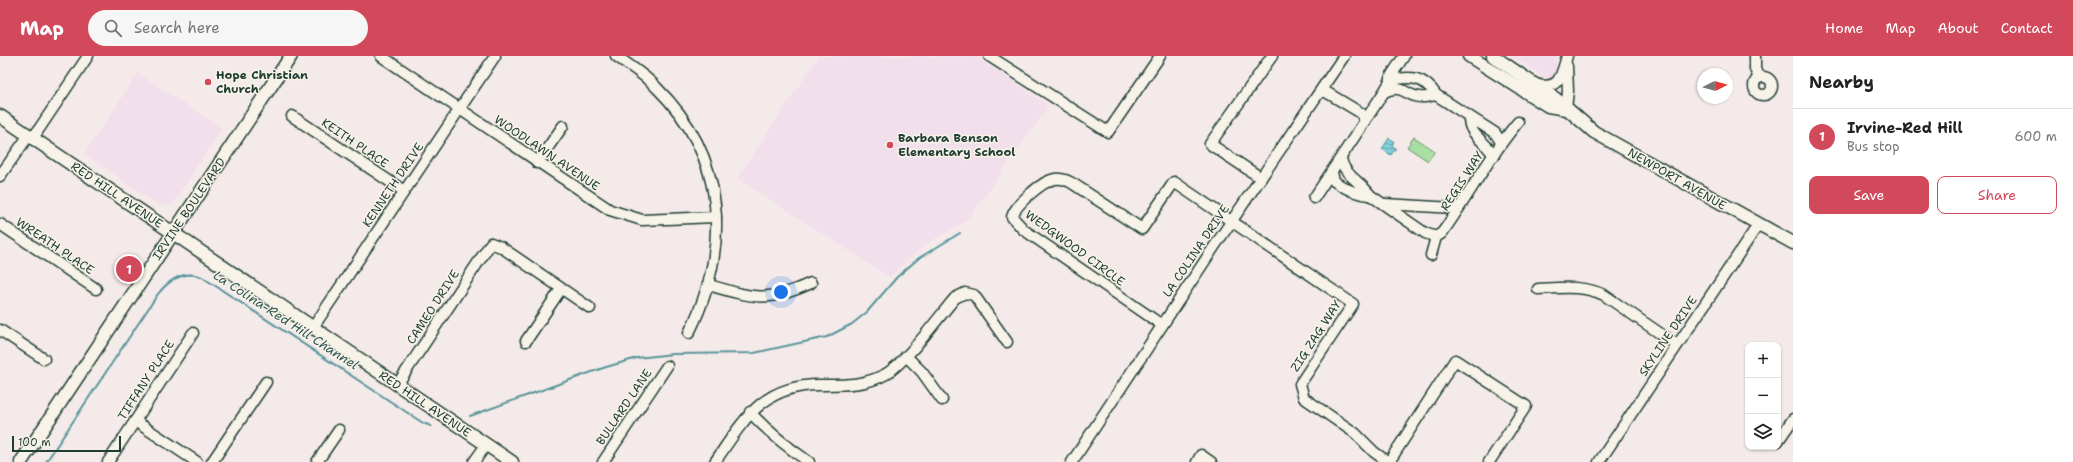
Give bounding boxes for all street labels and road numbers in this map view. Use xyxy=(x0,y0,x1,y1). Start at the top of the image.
street label: WOODLAWN AVENUE xyxy=(491,112,603,194)
street label: KEITH PLACE xyxy=(318,115,392,171)
street label: KENNETH DRIVE xyxy=(359,140,427,230)
street label: NEWPORT AVENUE xyxy=(1625,144,1729,214)
street label: REGIS WAY xyxy=(1437,148,1488,214)
street label: IRVINE BOULEVARD xyxy=(149,155,229,263)
street label: RED HILL AVENUE xyxy=(68,158,166,232)
street label: LA COLINA DRIVE xyxy=(1159,202,1233,300)
street label: WEDGWOOD CIRCLE xyxy=(1022,206,1128,290)
street label: WREATH PLACE xyxy=(13,214,97,278)
street label: CAMEO DRIVE xyxy=(403,267,463,347)
street label: SKYLINE DRIVE xyxy=(1635,293,1701,379)
street label: ZIG ZAG WAY xyxy=(1287,297,1345,375)
street label: TIFFANY PLACE xyxy=(114,337,178,423)
street label: BULLARD LANE xyxy=(593,366,655,448)
street label: RED HILL AVENUE xyxy=(376,367,474,441)

